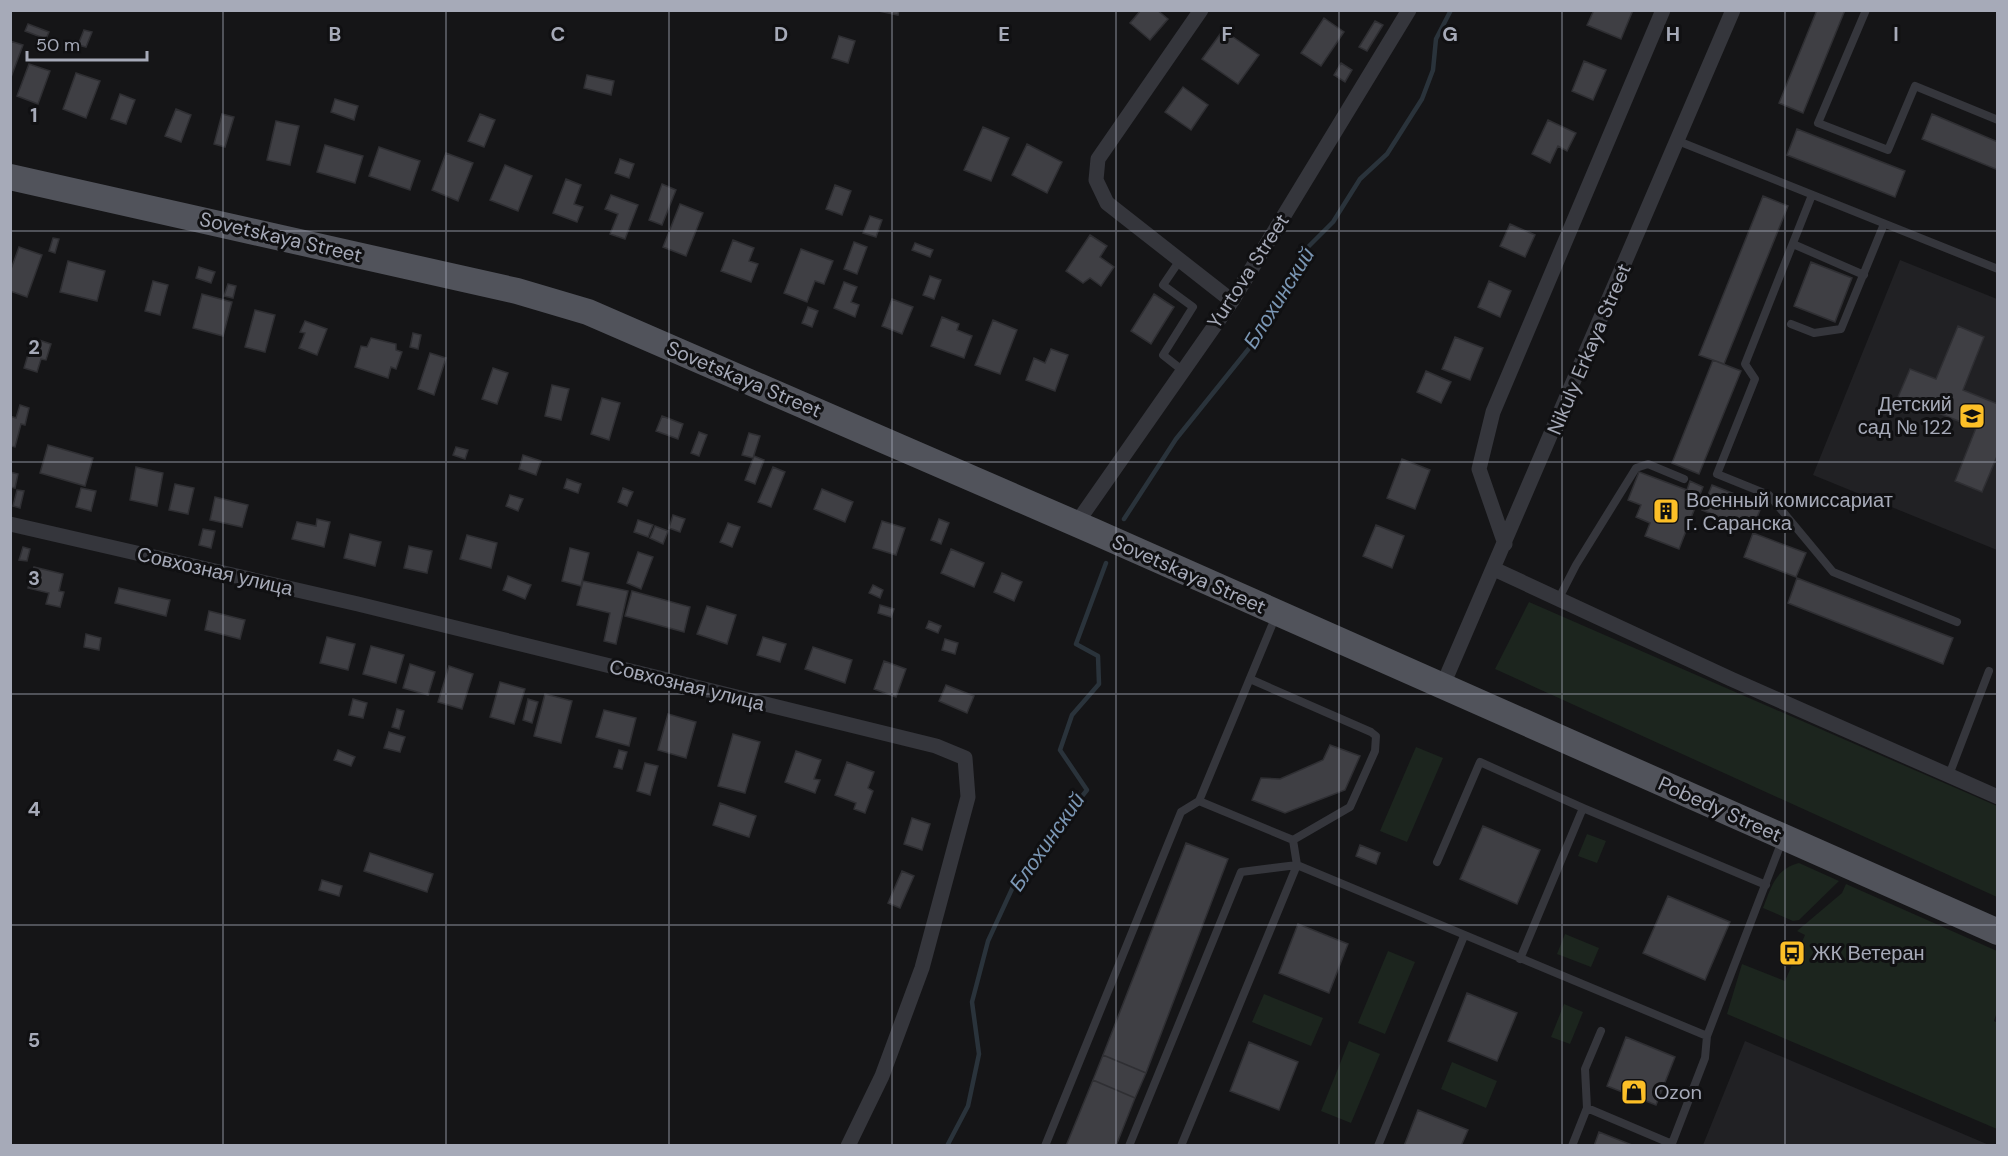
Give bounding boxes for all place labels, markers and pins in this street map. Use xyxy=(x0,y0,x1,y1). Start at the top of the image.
place label: Детский сад № 122 xyxy=(1858,391,1952,440)
school or university icon: Детский сад № 122 xyxy=(1957,401,1987,431)
place label: Военный комиссариат г. Саранска xyxy=(1686,487,1893,536)
building icon: Военный комиссариат г. Саранска xyxy=(1651,496,1681,526)
bus stop icon: ЖК Ветеран xyxy=(1777,938,1807,968)
place label: ЖК Ветеран xyxy=(1812,940,1925,966)
shop icon: Ozon xyxy=(1619,1077,1649,1107)
place label: Ozon xyxy=(1654,1079,1702,1105)

